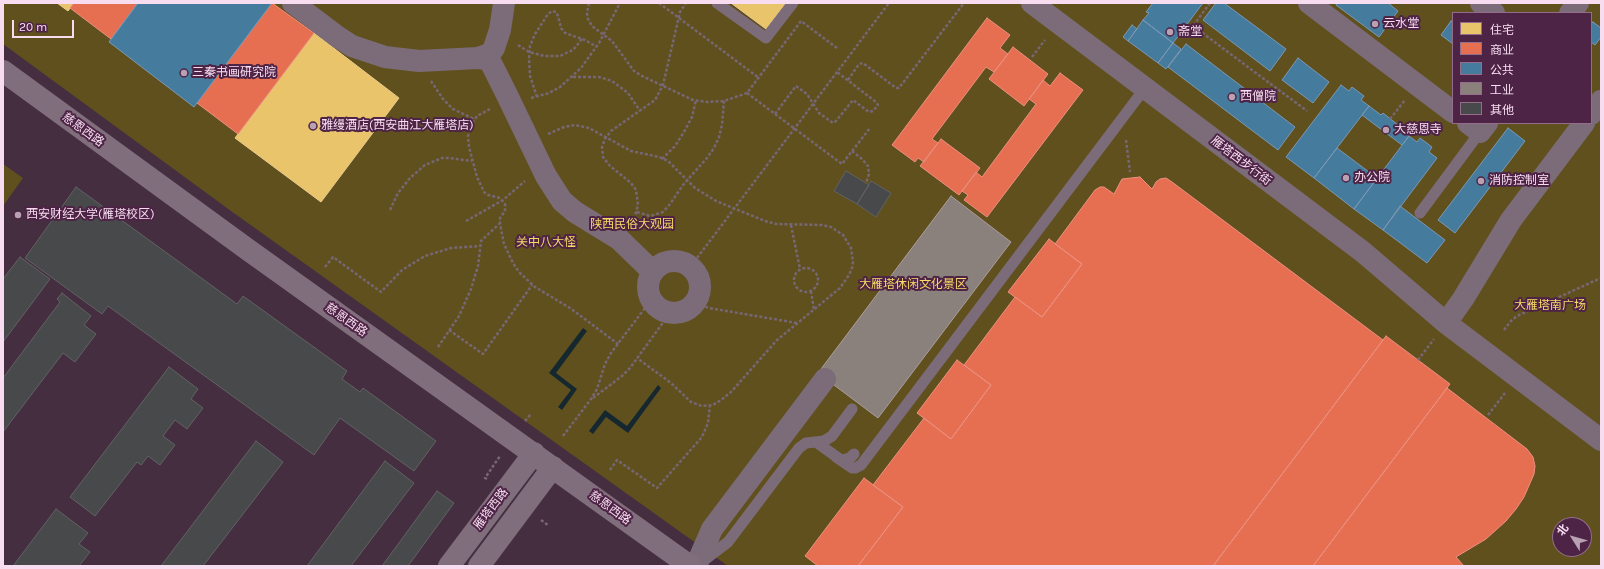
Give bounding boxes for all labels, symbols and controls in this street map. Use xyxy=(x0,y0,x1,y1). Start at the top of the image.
scale bar xyxy=(14,12,76,38)
legend xyxy=(1452,12,1592,124)
place label: 云水堂 xyxy=(1383,17,1419,31)
marker: 云水堂 xyxy=(1370,19,1380,29)
text: 20 m xyxy=(19,20,47,34)
text: 住宅 xyxy=(1490,23,1514,37)
place label: 斋堂 xyxy=(1178,25,1202,39)
marker: 斋堂 xyxy=(1165,27,1175,37)
text: 商业 xyxy=(1490,43,1514,57)
text: 公共 xyxy=(1490,63,1514,77)
place label: 三秦书画研究院 xyxy=(192,66,276,80)
marker: 三秦书画研究院 xyxy=(179,68,189,78)
text: 工业 xyxy=(1490,83,1514,97)
place label: 西僧院 xyxy=(1240,90,1276,104)
marker: 西僧院 xyxy=(1227,92,1237,102)
text: 其他 xyxy=(1490,103,1514,117)
street label: 慈恩西路 xyxy=(59,110,107,150)
place label: 雅缦酒店(西安曲江大雁塔店) xyxy=(321,119,474,133)
marker: 雅缦酒店(西安曲江大雁塔店) xyxy=(308,121,318,131)
place label: 大慈恩寺 xyxy=(1394,123,1442,137)
marker: 大慈恩寺 xyxy=(1381,125,1391,135)
street label: 雁塔西步行街 xyxy=(1208,134,1274,188)
place label: 办公院 xyxy=(1354,171,1390,185)
marker: 办公院 xyxy=(1341,173,1351,183)
place label: 消防控制室 xyxy=(1489,174,1549,188)
marker: 消防控制室 xyxy=(1476,176,1486,186)
place label: 西安财经大学(雁塔校区) xyxy=(26,208,155,222)
marker: 西安财经大学(雁塔校区) xyxy=(13,210,23,220)
park label: 陕西民俗大观园 xyxy=(590,218,674,232)
park label: 关中八大怪 xyxy=(516,236,576,250)
park label: 大雁塔休闲文化景区 xyxy=(859,278,967,292)
park label: 大雁塔南广场 xyxy=(1514,299,1586,313)
street label: 慈恩西路 xyxy=(322,300,370,340)
street label: 雁塔西路 xyxy=(471,485,511,533)
street label: 慈恩西路 xyxy=(586,488,634,528)
north arrow xyxy=(1552,517,1592,557)
text: 北 xyxy=(1554,522,1571,538)

